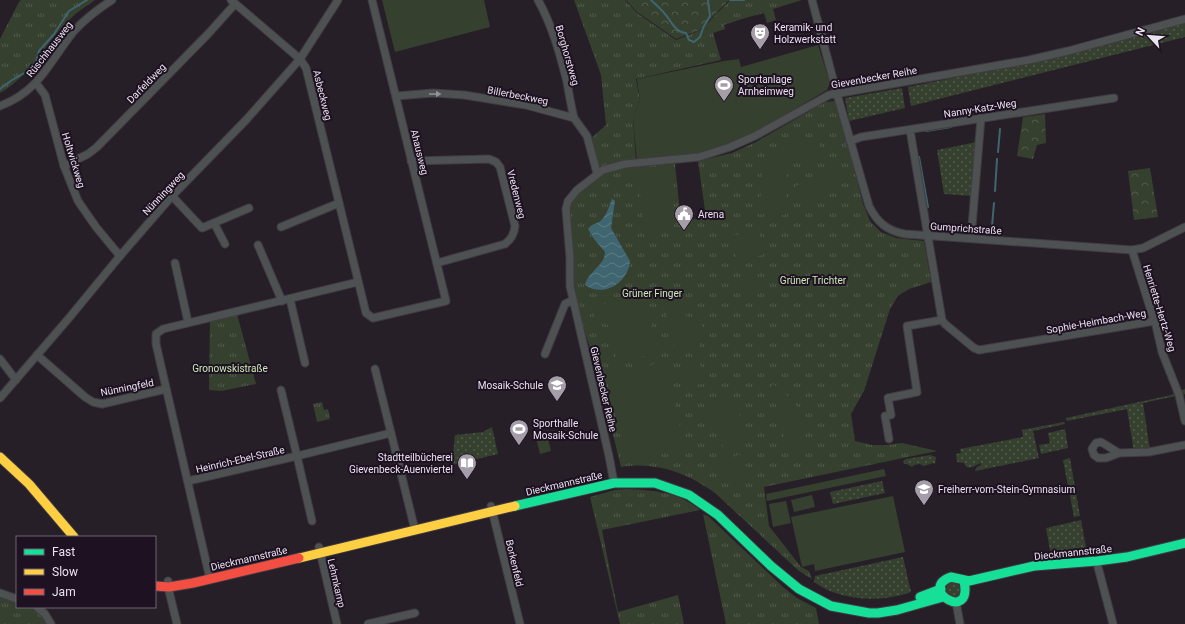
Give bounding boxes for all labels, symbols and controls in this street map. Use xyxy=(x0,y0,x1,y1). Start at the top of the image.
north arrow xyxy=(1129,16,1169,56)
street label: Rüschhausweg xyxy=(24,19,75,79)
theatre icon: Keramik- und Holzwerkstatt xyxy=(749,22,771,50)
place label: Keramik- und Holzwerkstatt xyxy=(774,22,836,45)
street label: Borghorstweg xyxy=(554,24,581,87)
text: N xyxy=(1133,25,1148,38)
street label: Darfeldweg xyxy=(125,61,168,105)
street label: Gievenbecker Reihe xyxy=(830,65,918,90)
street label: Asbeckweg xyxy=(311,69,334,121)
sports icon: Sportanlage Arnheimweg xyxy=(713,74,735,102)
place label: Sportanlage Arnheimweg xyxy=(738,74,794,97)
street label: Billerbeckweg xyxy=(486,84,549,107)
one-way arrow xyxy=(429,91,442,97)
street label: Nanny-Katz-Weg xyxy=(943,97,1017,120)
street label: Ahausweg xyxy=(409,128,430,176)
street label: Holtwickweg xyxy=(60,131,87,189)
street label: Nünningweg xyxy=(140,169,186,217)
street label: Vredenweg xyxy=(505,169,528,220)
public building icon: Arena xyxy=(673,203,695,231)
place label: Arena xyxy=(698,209,724,220)
street label: Gumprichstraße xyxy=(930,221,1002,236)
street label: Henriette-Hertz-Weg xyxy=(1141,263,1178,353)
park label: Grüner Trichter xyxy=(780,275,847,286)
park label: Grüner Finger xyxy=(622,288,683,299)
street label: Sophie-Heimbach-Weg xyxy=(1045,307,1147,336)
street label: Gievenbecker Reihe xyxy=(588,345,619,433)
park label: Gronowskistraße xyxy=(192,363,268,374)
school or university icon: Mosaik-Schule xyxy=(546,374,568,402)
street label: Nünningfeld xyxy=(100,377,155,398)
place label: Mosaik-Schule xyxy=(478,380,543,391)
sports icon: Sporthalle Mosaik-Schule xyxy=(508,418,530,446)
place label: Sporthalle Mosaik-Schule xyxy=(533,418,598,441)
street label: Heinrich-Ebel-Straße xyxy=(195,444,285,475)
place label: Stadtteilbücherei Gievenbeck-Auenviertel xyxy=(349,452,453,475)
library icon: Stadtteilbücherei Gievenbeck-Auenviertel xyxy=(456,452,478,480)
street label: Dieckmannstraße xyxy=(525,469,603,498)
school or university icon: Freiherr-vom-Stein-Gymnasium xyxy=(913,478,935,506)
place label: Freiherr-vom-Stein-Gymnasium xyxy=(938,484,1075,495)
legend xyxy=(16,536,156,608)
street label: Borkenfeld xyxy=(504,539,525,588)
street label: Dieckmannstraße xyxy=(1034,543,1112,562)
street label: Dieckmannstraße xyxy=(210,544,288,573)
text: Fast xyxy=(52,545,75,559)
street label: Lehmkamp xyxy=(326,558,348,609)
text: Slow xyxy=(52,565,78,579)
text: Jam xyxy=(52,585,76,599)

